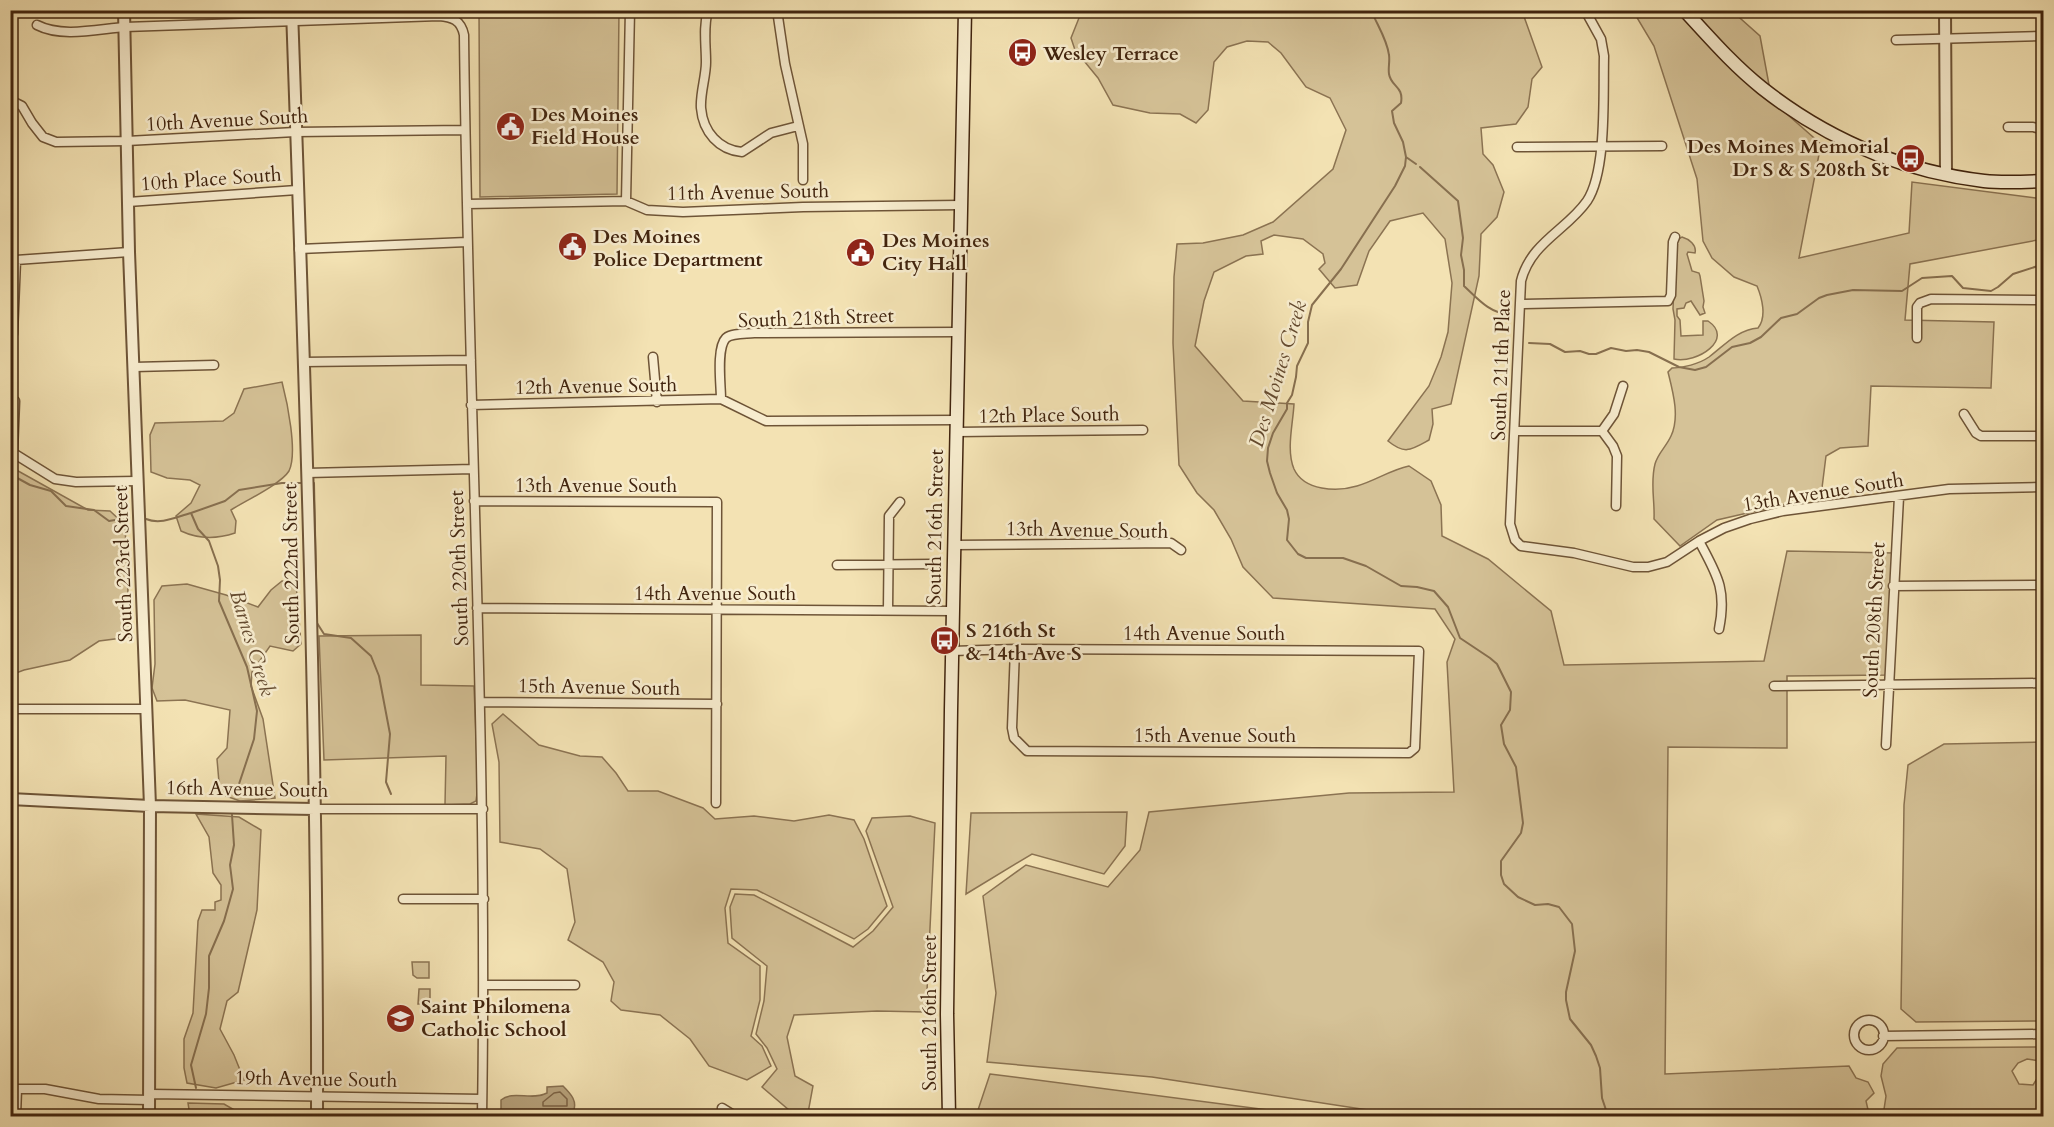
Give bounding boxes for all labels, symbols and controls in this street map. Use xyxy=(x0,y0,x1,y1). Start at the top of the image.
bus stop icon: Wesley Terrace xyxy=(1006,37,1038,69)
place label: Wesley Terrace xyxy=(1042,40,1179,67)
place label: Des Moines Field House xyxy=(531,101,640,151)
street label: 10th Avenue South xyxy=(145,102,309,138)
public building icon: Des Moines Field House xyxy=(494,110,526,142)
place label: Des Moines Memorial Dr S & S 208th St xyxy=(1687,133,1889,183)
bus stop icon: Des Moines Memorial Dr S & S 208th St xyxy=(1894,142,1926,174)
street label: 10th Place South xyxy=(140,161,282,197)
street label: 11th Avenue South xyxy=(667,177,829,207)
place label: Des Moines Police Department xyxy=(593,223,762,273)
place label: Des Moines City Hall xyxy=(882,227,989,277)
public building icon: Des Moines Police Department xyxy=(556,231,588,263)
public building icon: Des Moines City Hall xyxy=(845,236,877,268)
street label: South 211th Place xyxy=(1485,289,1517,441)
water label: Des Moines Creek xyxy=(1242,296,1314,451)
street label: South 218th Street xyxy=(738,302,895,334)
street label: 12th Avenue South xyxy=(515,371,677,401)
street label: 12th Place South xyxy=(978,400,1120,430)
street label: South 216th Street xyxy=(920,448,950,605)
street label: 13th Avenue South xyxy=(1741,466,1905,518)
street label: 13th Avenue South xyxy=(515,472,677,499)
street label: South 222nd Street xyxy=(276,483,306,645)
street label: South 223rd Street xyxy=(107,485,139,643)
street label: South 220th Street xyxy=(443,489,475,646)
street label: 13th Avenue South xyxy=(1006,515,1168,545)
street label: South 208th Street xyxy=(1856,541,1892,699)
street label: 14th Avenue South xyxy=(634,580,796,607)
water label: Barnes Creek xyxy=(222,586,282,700)
place label: S 216th St & 14th Ave S xyxy=(966,617,1082,667)
street label: 14th Avenue South xyxy=(1123,620,1285,647)
bus stop icon: S 216th St & 14th Ave S xyxy=(929,625,961,657)
street label: 15th Avenue South xyxy=(518,672,680,702)
street label: 15th Avenue South xyxy=(1134,722,1296,749)
street label: 16th Avenue South xyxy=(166,774,328,804)
street label: South 216th Street xyxy=(916,934,943,1091)
place label: Saint Philomena Catholic School xyxy=(421,993,571,1043)
school or university icon: Saint Philomena Catholic School xyxy=(384,1002,416,1034)
street label: 19th Avenue South xyxy=(235,1064,397,1094)

